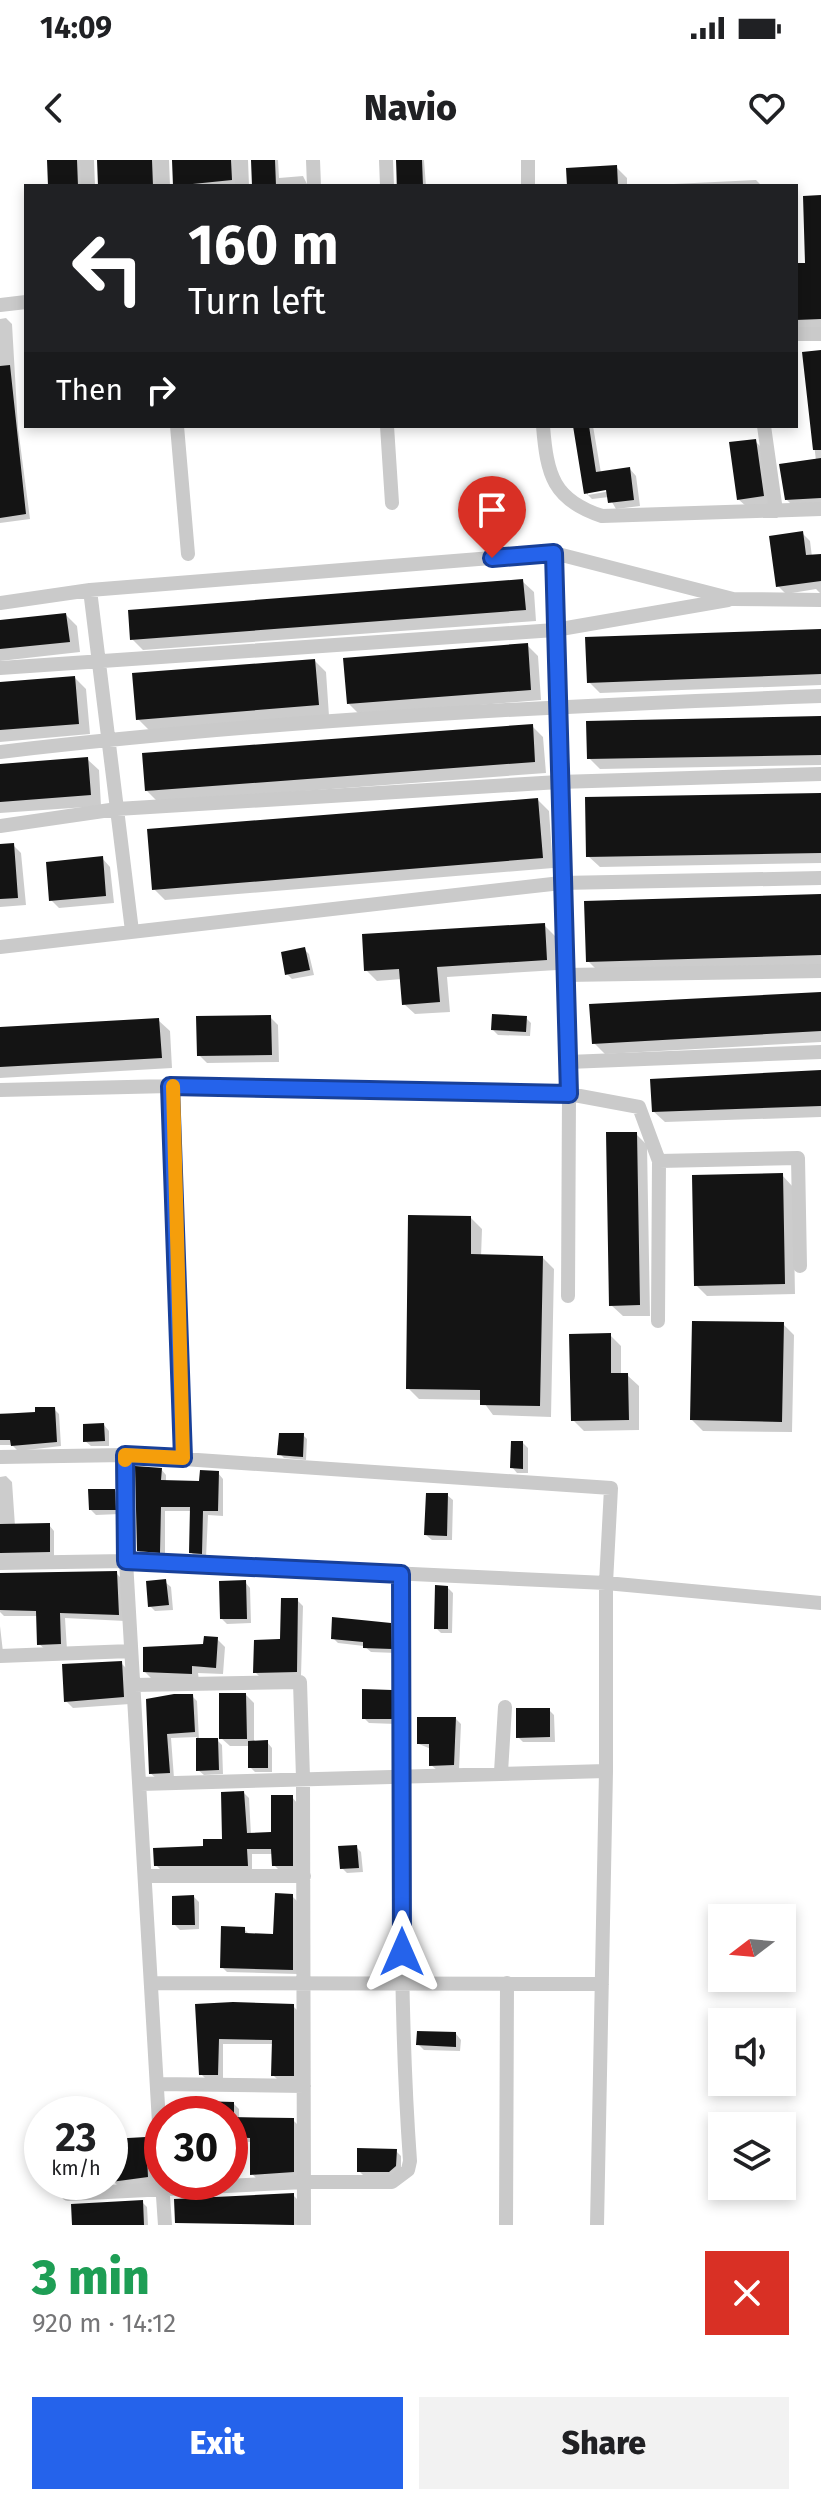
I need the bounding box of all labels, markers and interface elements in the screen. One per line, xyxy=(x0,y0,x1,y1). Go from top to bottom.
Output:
text: 14:09 xyxy=(40,10,112,46)
icon: back xyxy=(32,86,76,130)
text: Navio xyxy=(364,86,457,130)
icon: heart xyxy=(745,86,789,130)
text: 160 m xyxy=(188,212,339,279)
icon: left xyxy=(56,216,160,320)
text: Turn left xyxy=(188,280,326,324)
icon: right xyxy=(139,368,183,412)
text: Then xyxy=(56,372,123,408)
pin xyxy=(458,476,526,558)
icon: arrive xyxy=(470,488,514,532)
north arrow xyxy=(708,1904,796,1992)
map controls xyxy=(708,1904,796,2200)
position arrow xyxy=(360,1910,444,1994)
button: sound xyxy=(708,2008,796,2096)
speed limit sign: 30 xyxy=(144,2096,248,2200)
button: layers xyxy=(708,2112,796,2200)
text: 23 xyxy=(55,2114,97,2162)
text: km/h xyxy=(51,2156,101,2180)
text: 3 min xyxy=(32,2249,150,2307)
button: close xyxy=(705,2251,789,2335)
text: 920 m · 14:12 xyxy=(32,2308,176,2339)
button: Exit xyxy=(32,2397,403,2489)
button: Share xyxy=(419,2397,789,2489)

